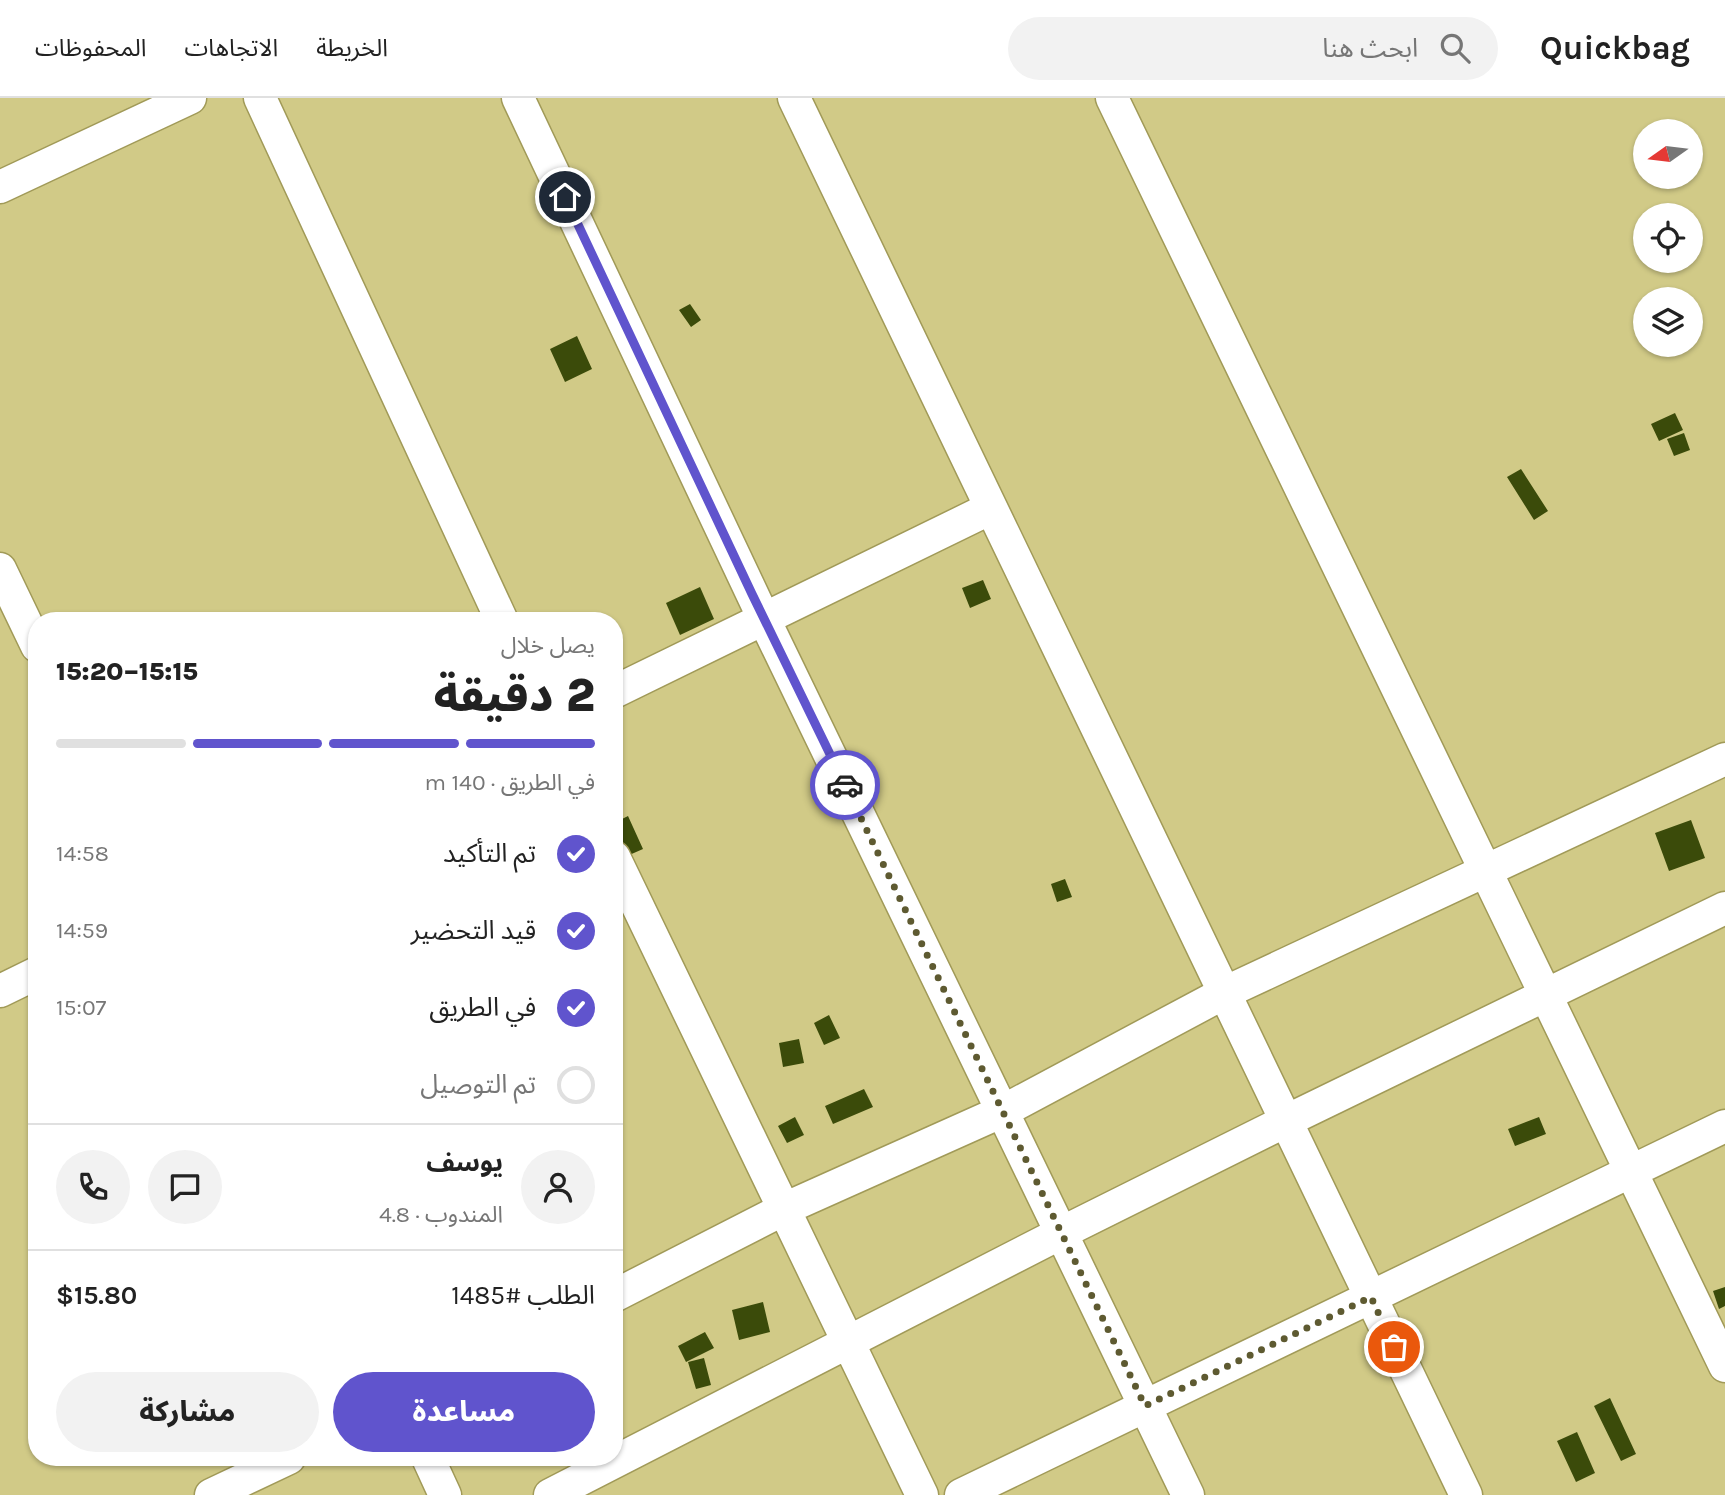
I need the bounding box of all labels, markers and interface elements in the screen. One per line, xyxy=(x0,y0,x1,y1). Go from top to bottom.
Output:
search box xyxy=(1008,17,1498,80)
icon: search xyxy=(1436,29,1474,67)
text: Quickbag xyxy=(1540,29,1690,67)
text: ابحث هنا xyxy=(1322,33,1418,64)
text: المحفوظات xyxy=(35,34,146,62)
text: الاتجاهات xyxy=(184,34,278,62)
text: الخريطة xyxy=(316,34,388,62)
north arrow xyxy=(1633,119,1703,189)
map controls xyxy=(1633,119,1703,357)
pin xyxy=(535,167,595,227)
icon: home xyxy=(546,178,584,216)
button: locate xyxy=(1633,203,1703,273)
button: layers xyxy=(1633,287,1703,357)
text: يصل خلال xyxy=(501,632,595,659)
text: 15:15–15:20 xyxy=(56,656,198,687)
text: 2 دقيقة xyxy=(433,669,595,723)
courier xyxy=(810,750,880,820)
icon: car xyxy=(826,766,864,804)
text: في الطريق · 140 m xyxy=(425,769,595,796)
icon: check xyxy=(557,835,595,873)
text: تم التأكيد xyxy=(443,838,536,869)
text: 14:58 xyxy=(56,840,109,867)
icon: check xyxy=(557,912,595,950)
text: قيد التحضير xyxy=(411,915,536,946)
text: 14:59 xyxy=(56,917,108,944)
icon: check xyxy=(557,989,595,1027)
text: في الطريق xyxy=(429,992,536,1023)
text: 15:07 xyxy=(56,994,106,1021)
text: تم التوصيل xyxy=(420,1069,536,1100)
text: يوسف xyxy=(426,1147,503,1178)
button: phone xyxy=(56,1150,130,1224)
button: chat xyxy=(148,1150,222,1224)
button: person xyxy=(521,1150,595,1224)
text: المندوب · 4.8 xyxy=(379,1201,503,1228)
text: $15.80 xyxy=(56,1280,137,1311)
text: الطلب #1485 xyxy=(451,1280,595,1311)
pin xyxy=(1364,1317,1424,1377)
icon: bag xyxy=(1375,1328,1413,1366)
button: مشاركة xyxy=(56,1372,319,1452)
button: مساعدة xyxy=(333,1372,595,1452)

